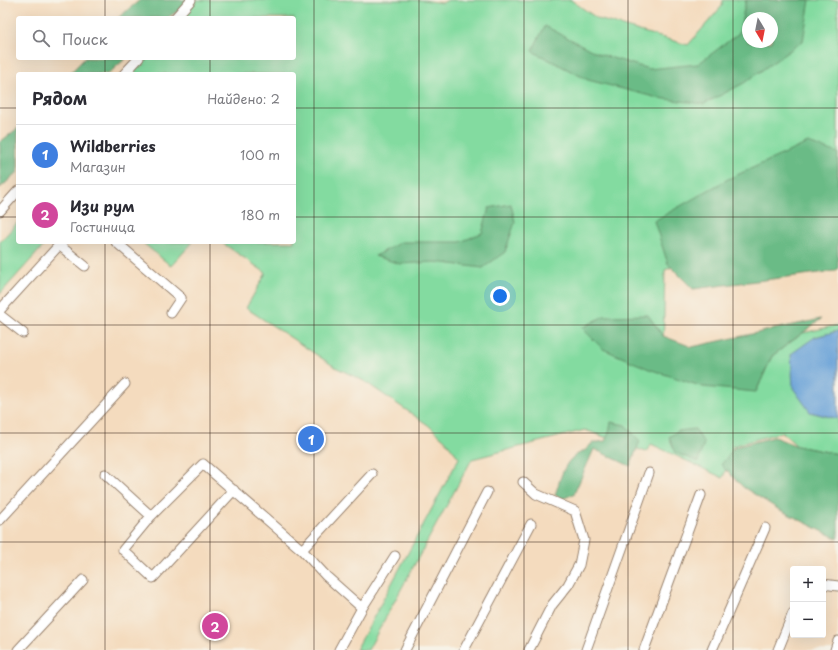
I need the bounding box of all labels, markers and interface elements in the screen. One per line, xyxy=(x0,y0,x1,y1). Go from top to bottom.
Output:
north arrow xyxy=(742,12,778,48)
search box xyxy=(16,16,296,60)
icon: search xyxy=(30,27,52,49)
text: Поиск xyxy=(62,27,108,50)
text: Рядом xyxy=(32,85,87,111)
text: Найдено: 2 xyxy=(207,89,280,108)
text: Wildberries xyxy=(70,134,156,157)
text: 1 xyxy=(42,145,48,164)
text: 100 m xyxy=(240,145,280,164)
text: Магазин xyxy=(70,157,126,176)
text: Изи рум xyxy=(70,194,135,217)
text: 2 xyxy=(40,205,50,224)
text: 180 m xyxy=(241,205,280,224)
text: Гостиница xyxy=(70,217,135,236)
your location xyxy=(490,286,510,306)
pin: 1 xyxy=(298,424,324,454)
map controls xyxy=(790,566,826,638)
button: + xyxy=(790,566,826,602)
button: − xyxy=(790,602,826,638)
pin: 2 xyxy=(202,611,228,641)

